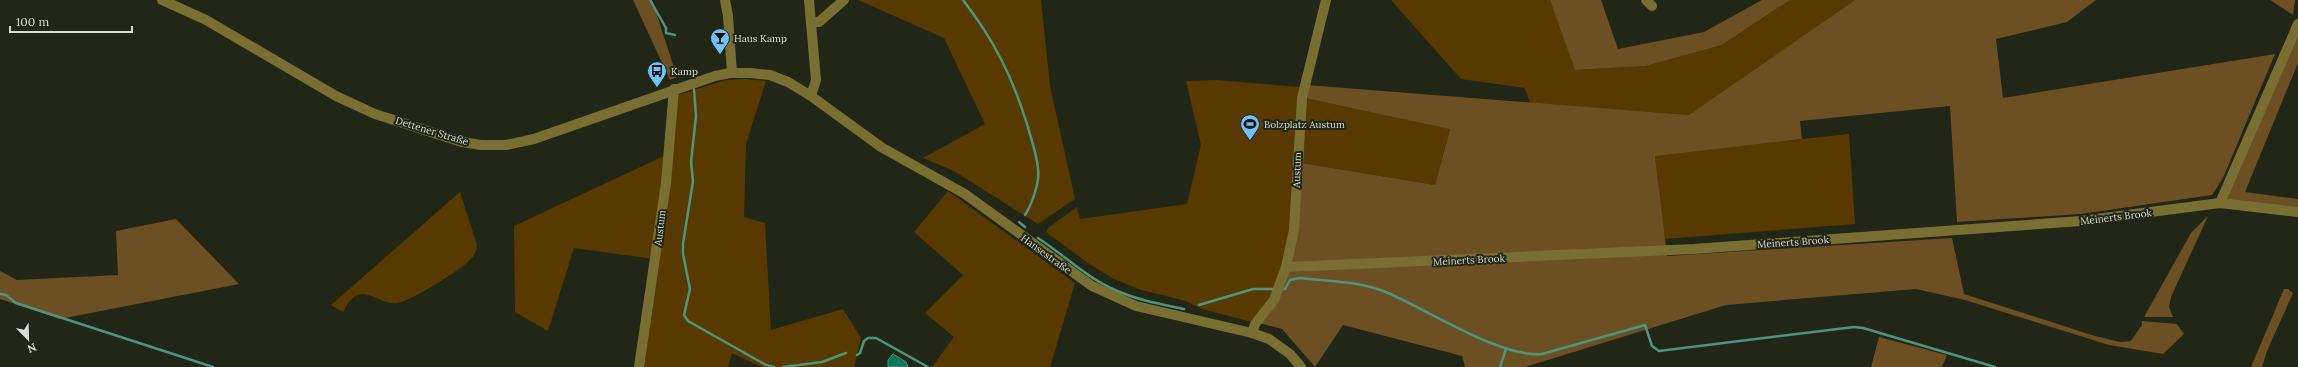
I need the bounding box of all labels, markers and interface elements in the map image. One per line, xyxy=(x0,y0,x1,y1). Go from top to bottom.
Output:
scale bar xyxy=(10,8,132,34)
text: 100 m xyxy=(16,14,49,29)
bar icon: Haus Kamp xyxy=(709,27,731,55)
place label: Haus Kamp xyxy=(734,32,787,45)
bus stop icon: Kamp xyxy=(646,60,668,88)
place label: Kamp xyxy=(671,65,698,78)
sports icon: Bolzplatz Austum xyxy=(1239,113,1261,141)
street label: Dettener Straße xyxy=(394,114,471,148)
place label: Bolzplatz Austum xyxy=(1264,118,1345,131)
street label: Austum xyxy=(1290,152,1304,189)
street label: Meinerts Brook xyxy=(2080,206,2153,228)
street label: Austum xyxy=(651,209,669,247)
street label: Hansestraße xyxy=(1018,231,1074,277)
street label: Meinerts Brook xyxy=(1757,233,1830,251)
street label: Meinerts Brook xyxy=(1433,252,1506,268)
north arrow xyxy=(8,319,48,359)
text: N xyxy=(25,340,39,357)

